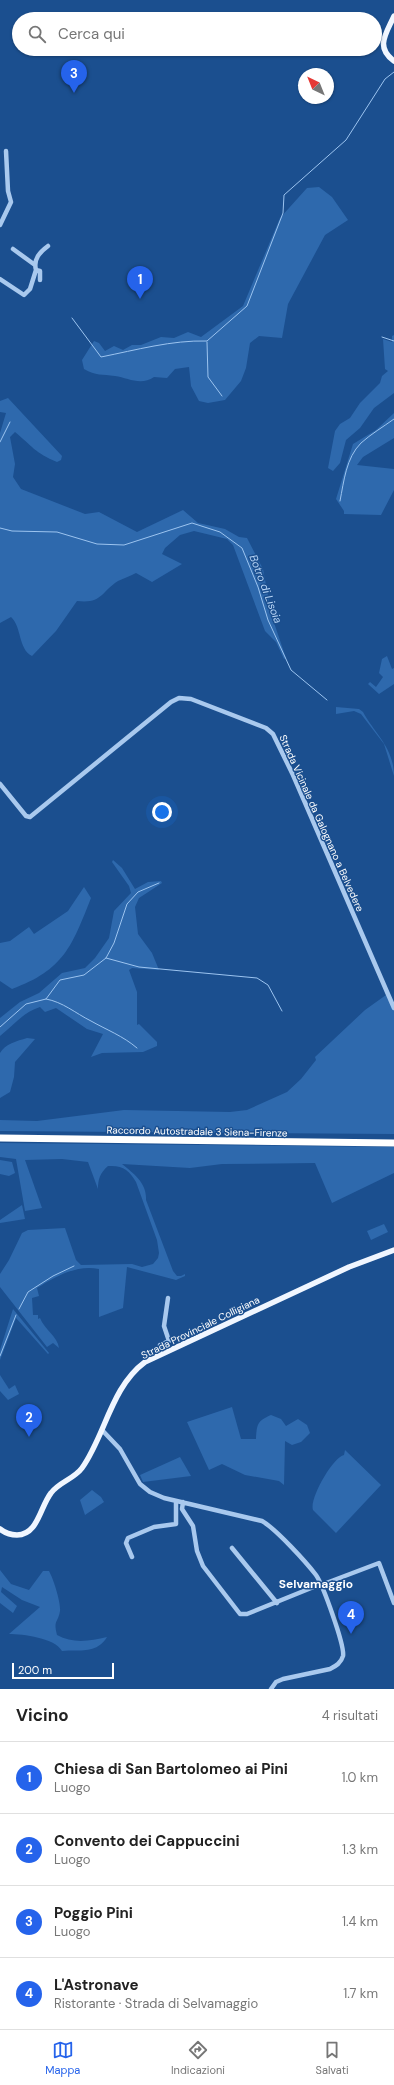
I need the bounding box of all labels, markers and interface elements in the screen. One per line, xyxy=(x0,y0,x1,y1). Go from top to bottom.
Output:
search box xyxy=(12,12,382,56)
icon: search xyxy=(26,23,48,45)
text: Cerca qui xyxy=(58,24,125,44)
pin: 3 xyxy=(61,60,87,93)
north arrow xyxy=(298,68,334,104)
pin: 1 xyxy=(127,266,153,299)
water label: Botro di Lisoia xyxy=(246,553,286,625)
street label: Strada Vicinale da Galognano a Belvedere xyxy=(276,733,367,914)
your location xyxy=(152,802,172,822)
street label: Raccordo Autostradale 3 Siena-Firenze xyxy=(106,1123,288,1140)
street label: Strada Provinciale Colligiana xyxy=(139,1293,262,1362)
pin: 2 xyxy=(16,1404,42,1437)
district label: Selvamaggio xyxy=(279,1576,353,1592)
pin: 4 xyxy=(338,1601,364,1634)
scale bar xyxy=(12,1661,114,1680)
text: 200 m xyxy=(18,1663,52,1677)
text: Vicino xyxy=(16,1704,69,1726)
text: 4 risultati xyxy=(322,1707,378,1724)
text: Chiesa di San Bartolomeo ai Pini xyxy=(54,1759,288,1779)
text: 1 xyxy=(27,1769,31,1786)
text: 1.0 km xyxy=(341,1769,378,1786)
text: Luogo xyxy=(54,1779,90,1796)
text: Convento dei Cappuccini xyxy=(54,1831,240,1851)
text: 2 xyxy=(25,1841,33,1858)
text: 1.3 km xyxy=(342,1841,378,1858)
text: Luogo xyxy=(54,1851,90,1868)
text: Poggio Pini xyxy=(54,1903,133,1923)
text: 3 xyxy=(25,1913,33,1930)
text: 1.4 km xyxy=(342,1913,378,1930)
text: Luogo xyxy=(54,1923,90,1940)
text: L'Astronave xyxy=(54,1975,138,1995)
text: 4 xyxy=(25,1985,33,2002)
text: 1.7 km xyxy=(343,1985,378,2002)
text: Ristorante · Strada di Selvamaggio xyxy=(54,1995,258,2012)
tab: Mappa xyxy=(45,2039,80,2077)
tab: Indicazioni xyxy=(171,2039,225,2077)
tab: Salvati xyxy=(316,2039,349,2077)

